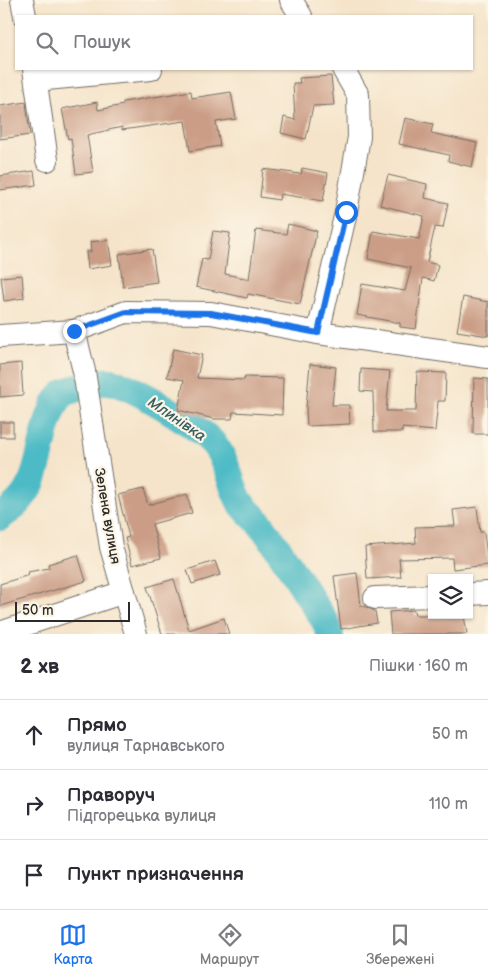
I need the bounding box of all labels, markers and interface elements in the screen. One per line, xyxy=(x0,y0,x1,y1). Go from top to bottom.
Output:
search box xyxy=(15,15,473,70)
icon: search xyxy=(33,29,61,57)
text: Пошук xyxy=(73,31,131,54)
route start xyxy=(335,201,358,224)
route end xyxy=(63,320,86,343)
water label: Млинівка xyxy=(144,393,210,446)
street label: Зелена вулиця xyxy=(91,467,124,566)
map controls xyxy=(428,574,473,619)
button: layers xyxy=(428,574,473,619)
scale bar xyxy=(15,599,130,622)
text: 50 m xyxy=(22,602,54,619)
text: 2 хв xyxy=(20,654,59,679)
text: Пішки · 160 m xyxy=(369,657,468,676)
text: Прямо xyxy=(67,714,127,737)
icon: ahead xyxy=(20,721,48,749)
text: 50 m xyxy=(432,725,468,744)
text: вулиця Тарнавського xyxy=(67,737,225,756)
text: Праворуч xyxy=(67,784,155,807)
icon: right xyxy=(20,791,48,819)
text: 110 m xyxy=(429,795,468,814)
text: Підгорецька вулиця xyxy=(67,807,216,826)
icon: arrive xyxy=(20,861,48,889)
text: Пункт призначення xyxy=(67,863,244,886)
tab: Карта xyxy=(53,921,93,968)
tab: Маршрут xyxy=(200,921,259,968)
tab: Збережені xyxy=(366,921,435,968)

